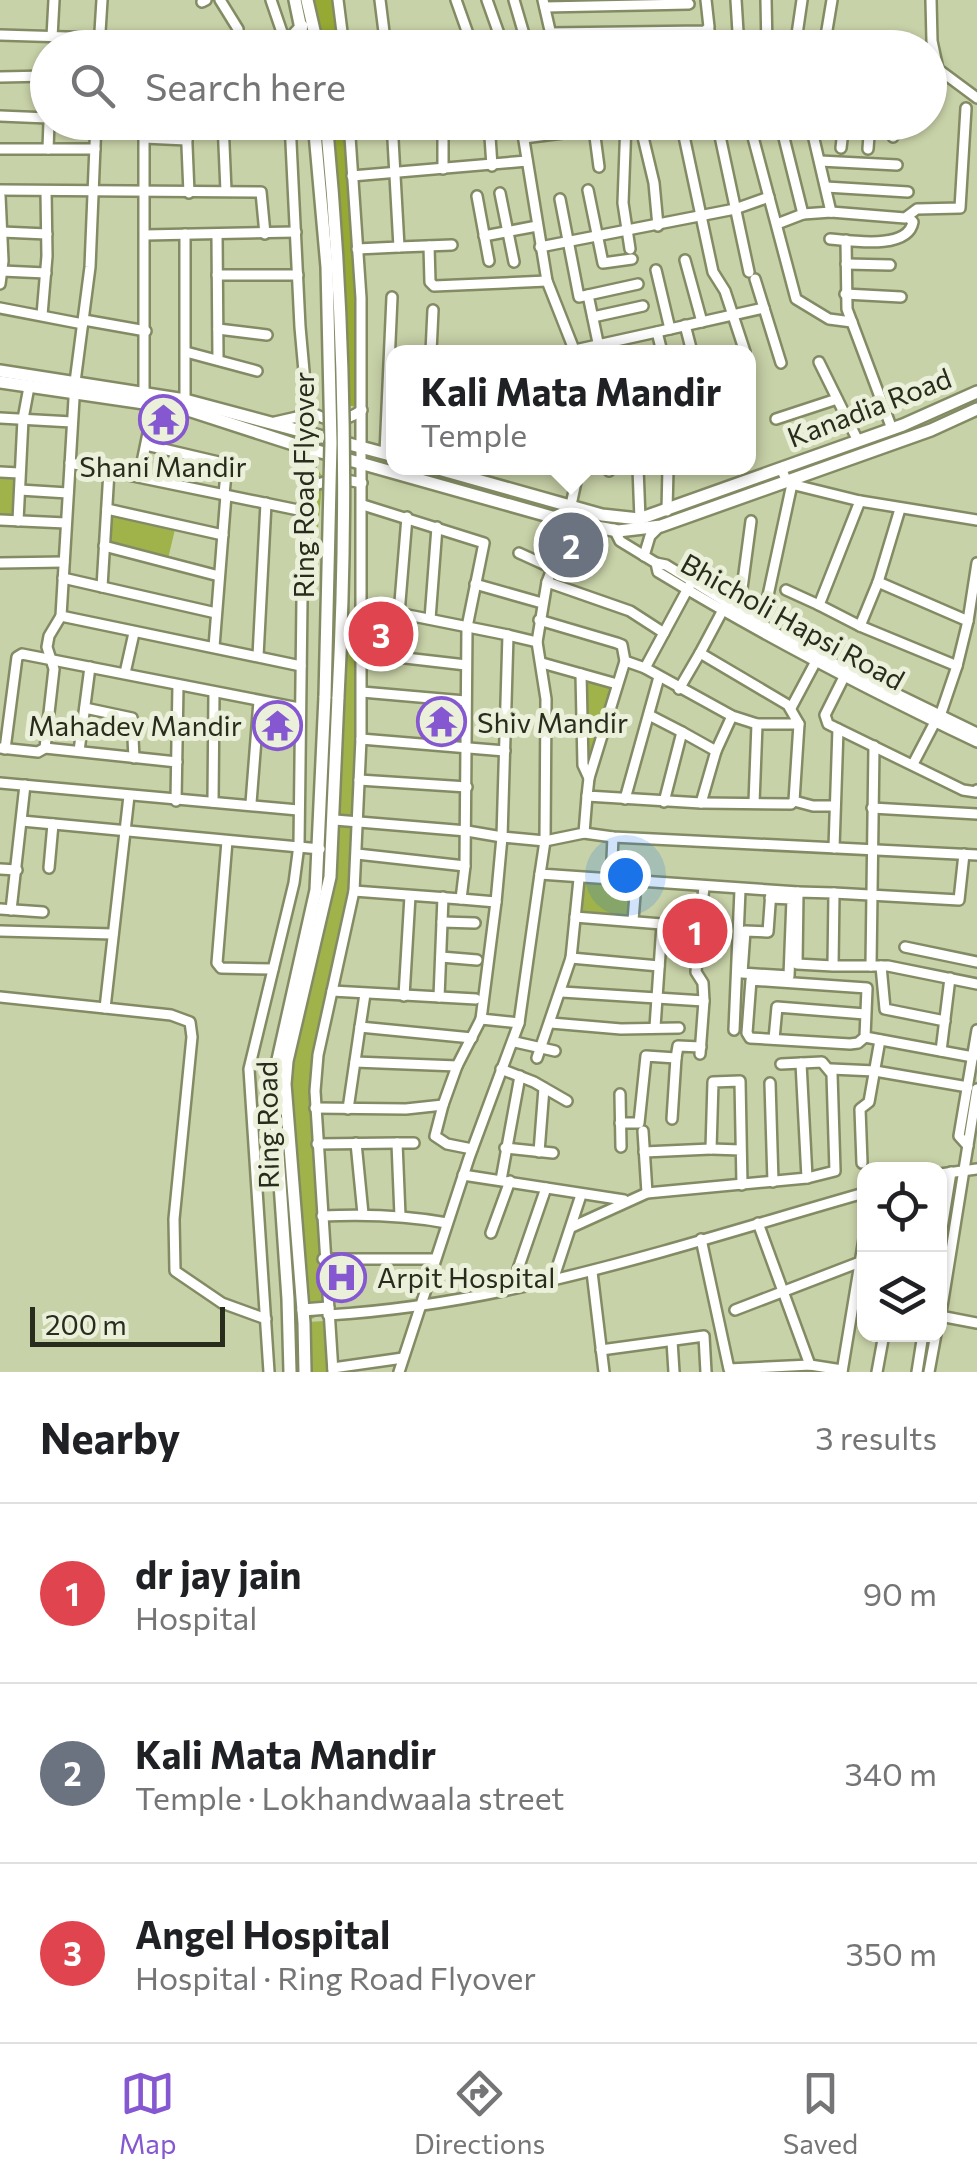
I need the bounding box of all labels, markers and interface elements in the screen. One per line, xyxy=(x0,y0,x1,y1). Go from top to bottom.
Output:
search box xyxy=(30,30,947,140)
icon: search xyxy=(65,58,120,113)
text: Search here xyxy=(145,62,346,109)
popup xyxy=(386,345,756,475)
street label: Kanadia Road xyxy=(782,360,956,454)
text: Kali Mata Mandir xyxy=(420,367,722,414)
street label: Ring Road Flyover xyxy=(286,372,320,598)
temple icon: Shani Mandir xyxy=(137,393,189,445)
text: Temple xyxy=(420,414,527,454)
place label: Shani Mandir xyxy=(79,449,247,483)
pin: 2 xyxy=(538,508,604,582)
street label: Bhicholi Hapsi Road xyxy=(675,545,911,697)
pin: 3 xyxy=(348,596,414,672)
temple icon: Shiv Mandir xyxy=(416,696,468,748)
temple icon: Mahadev Mandir xyxy=(251,699,303,751)
place label: Shiv Mandir xyxy=(477,705,628,739)
place label: Mahadev Mandir xyxy=(28,708,242,742)
your location xyxy=(600,850,651,901)
pin: 1 xyxy=(662,894,728,968)
street label: Ring Road xyxy=(249,1061,285,1189)
map controls xyxy=(857,1162,947,1342)
button: locate xyxy=(857,1162,947,1252)
hospital icon: Arpit Hospital xyxy=(316,1251,368,1303)
button: layers xyxy=(857,1252,947,1342)
place label: Arpit Hospital xyxy=(377,1260,555,1294)
scale bar xyxy=(30,1302,225,1346)
text: 200 m xyxy=(45,1307,127,1341)
text: Nearby xyxy=(40,1411,180,1463)
text: 3 results xyxy=(815,1417,937,1457)
text: dr jay jain xyxy=(135,1550,302,1597)
text: 1 xyxy=(65,1573,80,1613)
text: 90 m xyxy=(863,1573,937,1613)
text: Hospital xyxy=(135,1597,257,1637)
text: Kali Mata Mandir xyxy=(135,1730,436,1777)
text: 2 xyxy=(63,1753,82,1793)
text: 340 m xyxy=(845,1753,937,1793)
text: Temple · Lokhandwaala street xyxy=(135,1777,565,1817)
text: Angel Hospital xyxy=(135,1910,390,1957)
text: 3 xyxy=(63,1933,82,1973)
text: 350 m xyxy=(845,1933,937,1973)
text: Hospital · Ring Road Flyover xyxy=(135,1957,536,1997)
tab: Map xyxy=(119,2066,176,2160)
tab: Directions xyxy=(414,2066,545,2160)
tab: Saved xyxy=(783,2066,858,2160)

